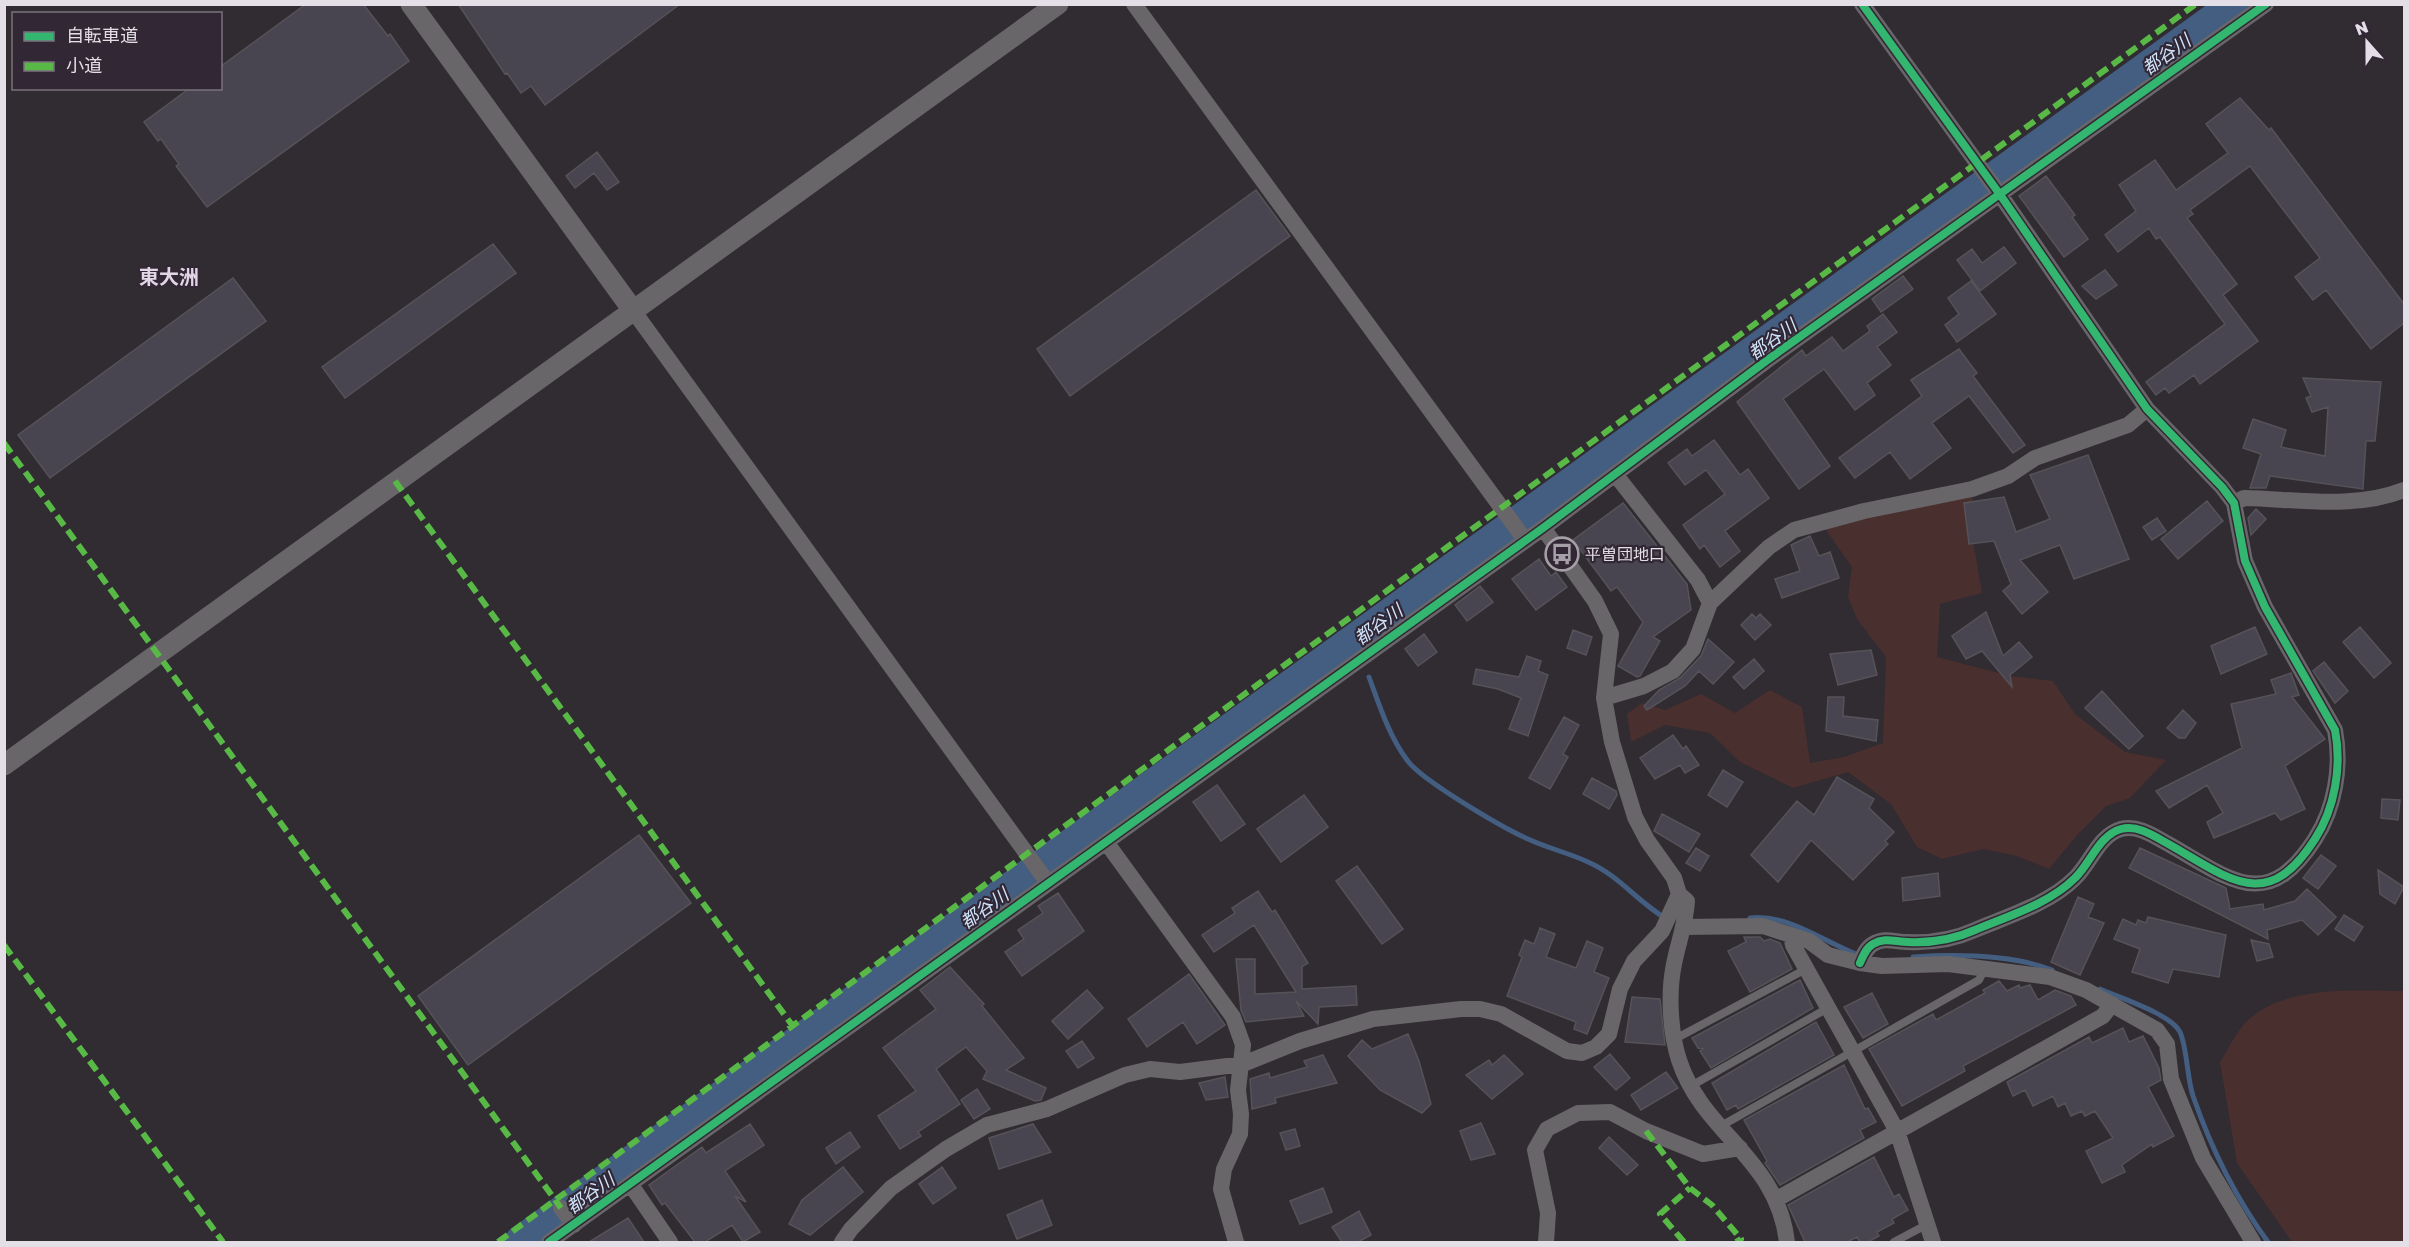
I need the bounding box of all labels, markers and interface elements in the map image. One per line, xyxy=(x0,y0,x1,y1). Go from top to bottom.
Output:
legend xyxy=(12,12,222,90)
north arrow xyxy=(2337,12,2397,72)
text: N xyxy=(2352,16,2371,40)
text: 自転車道 xyxy=(66,24,138,46)
water label: 都谷川 xyxy=(2138,28,2196,79)
text: 小道 xyxy=(66,54,102,76)
district label: 東大洲 xyxy=(139,264,199,288)
water label: 都谷川 xyxy=(1744,313,1802,364)
bus stop icon: 平曽団地口 xyxy=(1544,536,1580,572)
place label: 平曽団地口 xyxy=(1585,544,1665,564)
water label: 都谷川 xyxy=(1350,598,1408,649)
water label: 都谷川 xyxy=(956,882,1014,933)
water label: 都谷川 xyxy=(562,1167,620,1218)

